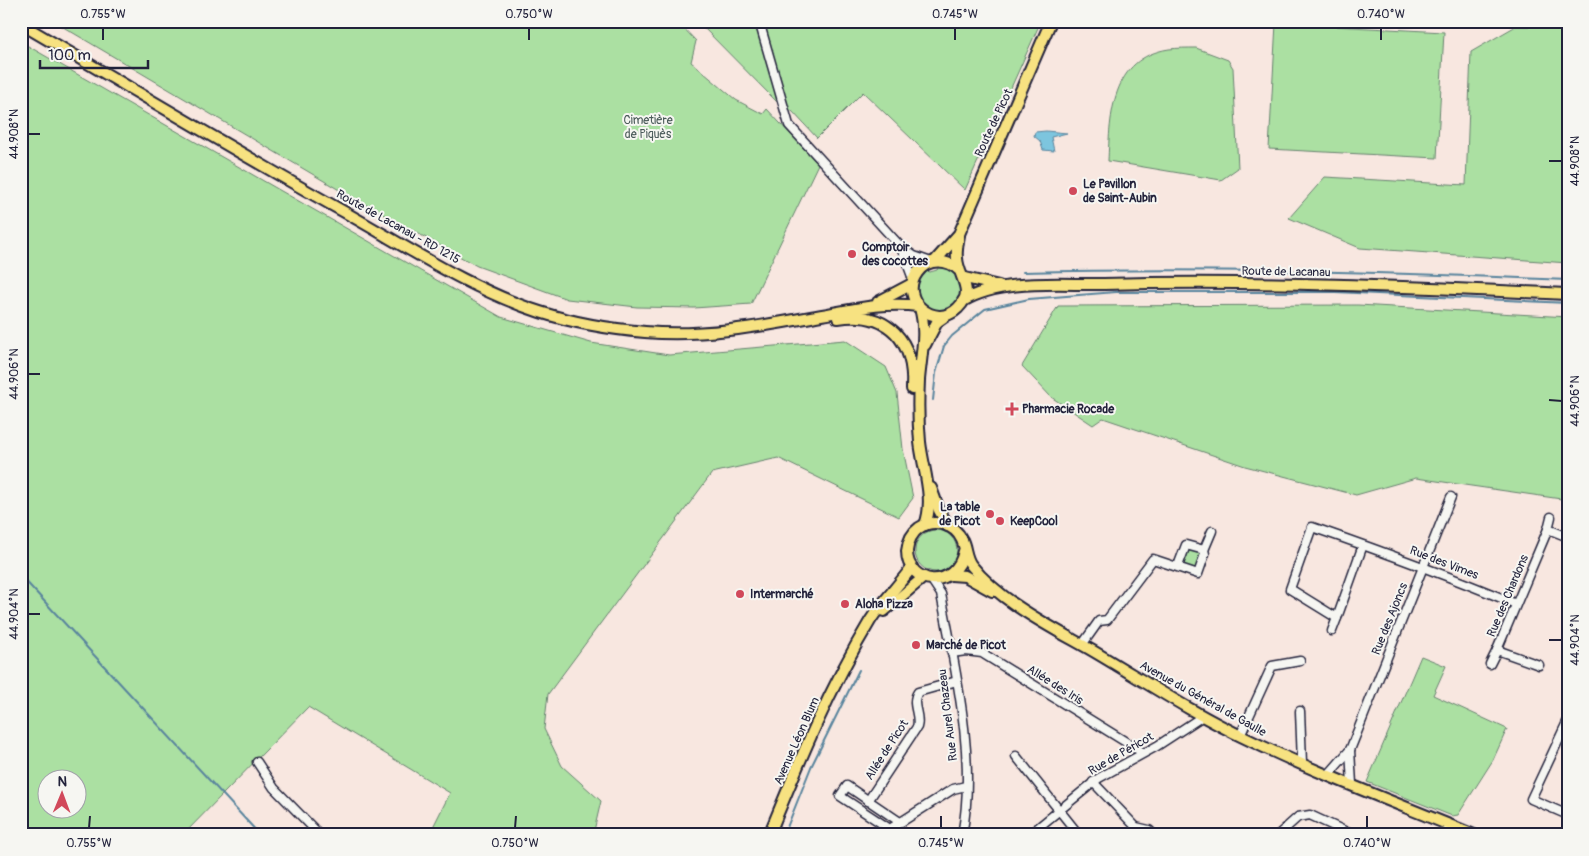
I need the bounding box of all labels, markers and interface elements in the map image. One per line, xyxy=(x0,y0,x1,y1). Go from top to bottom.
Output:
text: 0.755°W xyxy=(80,7,126,22)
text: 0.750°W xyxy=(505,7,553,22)
text: 0.745°W xyxy=(932,7,978,22)
text: 0.740°W xyxy=(1357,7,1405,22)
scale bar xyxy=(40,38,148,70)
text: 100 m xyxy=(48,46,91,65)
street label: Route de Picot xyxy=(972,86,1016,159)
text: 44.908°N xyxy=(7,109,22,159)
park label: Cimetière de Piquès xyxy=(623,113,673,142)
text: 44.908°N xyxy=(1568,136,1583,186)
place label: Le Pavillon de Saint-Aubin xyxy=(1083,177,1157,206)
marker: Le Pavillon de Saint-Aubin xyxy=(1067,185,1079,197)
street label: Route de Lacanau - RD 1215 xyxy=(334,187,462,267)
place label: Comptoir des cocottes xyxy=(862,240,929,269)
marker: Comptoir des cocottes xyxy=(846,248,858,260)
street label: Route de Lacanau xyxy=(1241,264,1331,280)
text: 44.906°N xyxy=(7,348,22,400)
text: 44.906°N xyxy=(1568,375,1583,427)
place label: Pharmacie Rocade xyxy=(1022,402,1115,417)
marker: Pharmacie Rocade xyxy=(1006,403,1018,415)
place label: La table de Picot xyxy=(939,500,981,529)
marker: La table de Picot xyxy=(984,508,996,520)
place label: KeepCool xyxy=(1010,514,1058,529)
marker: KeepCool xyxy=(994,515,1006,527)
street label: Rue des Vimes xyxy=(1408,543,1481,583)
street label: Rue des Chardons xyxy=(1484,552,1532,639)
street label: Rue des Ajoncs xyxy=(1369,580,1412,657)
place label: Intermarché xyxy=(750,587,814,602)
text: 44.904°N xyxy=(7,588,22,640)
marker: Intermarché xyxy=(734,588,746,600)
place label: Aloha Pizza xyxy=(855,597,913,612)
marker: Aloha Pizza xyxy=(839,598,851,610)
text: 44.904°N xyxy=(1568,614,1583,666)
place label: Marché de Picot xyxy=(926,638,1007,653)
marker: Marché de Picot xyxy=(910,639,922,651)
street label: Avenue du Général de Gaulle xyxy=(1137,658,1269,740)
street label: Allée des Iris xyxy=(1024,662,1086,709)
street label: Rue Aurel Chazeau xyxy=(935,668,961,762)
street label: Avenue Léon Blum xyxy=(771,695,823,787)
street label: Allée de Picot xyxy=(862,717,912,783)
street label: Rue de Péricot xyxy=(1086,729,1156,779)
north arrow xyxy=(38,768,88,818)
text: N xyxy=(57,773,67,790)
text: 0.755°W xyxy=(66,836,112,851)
text: 0.750°W xyxy=(491,836,539,851)
text: 0.745°W xyxy=(918,836,964,851)
text: 0.740°W xyxy=(1343,836,1391,851)

